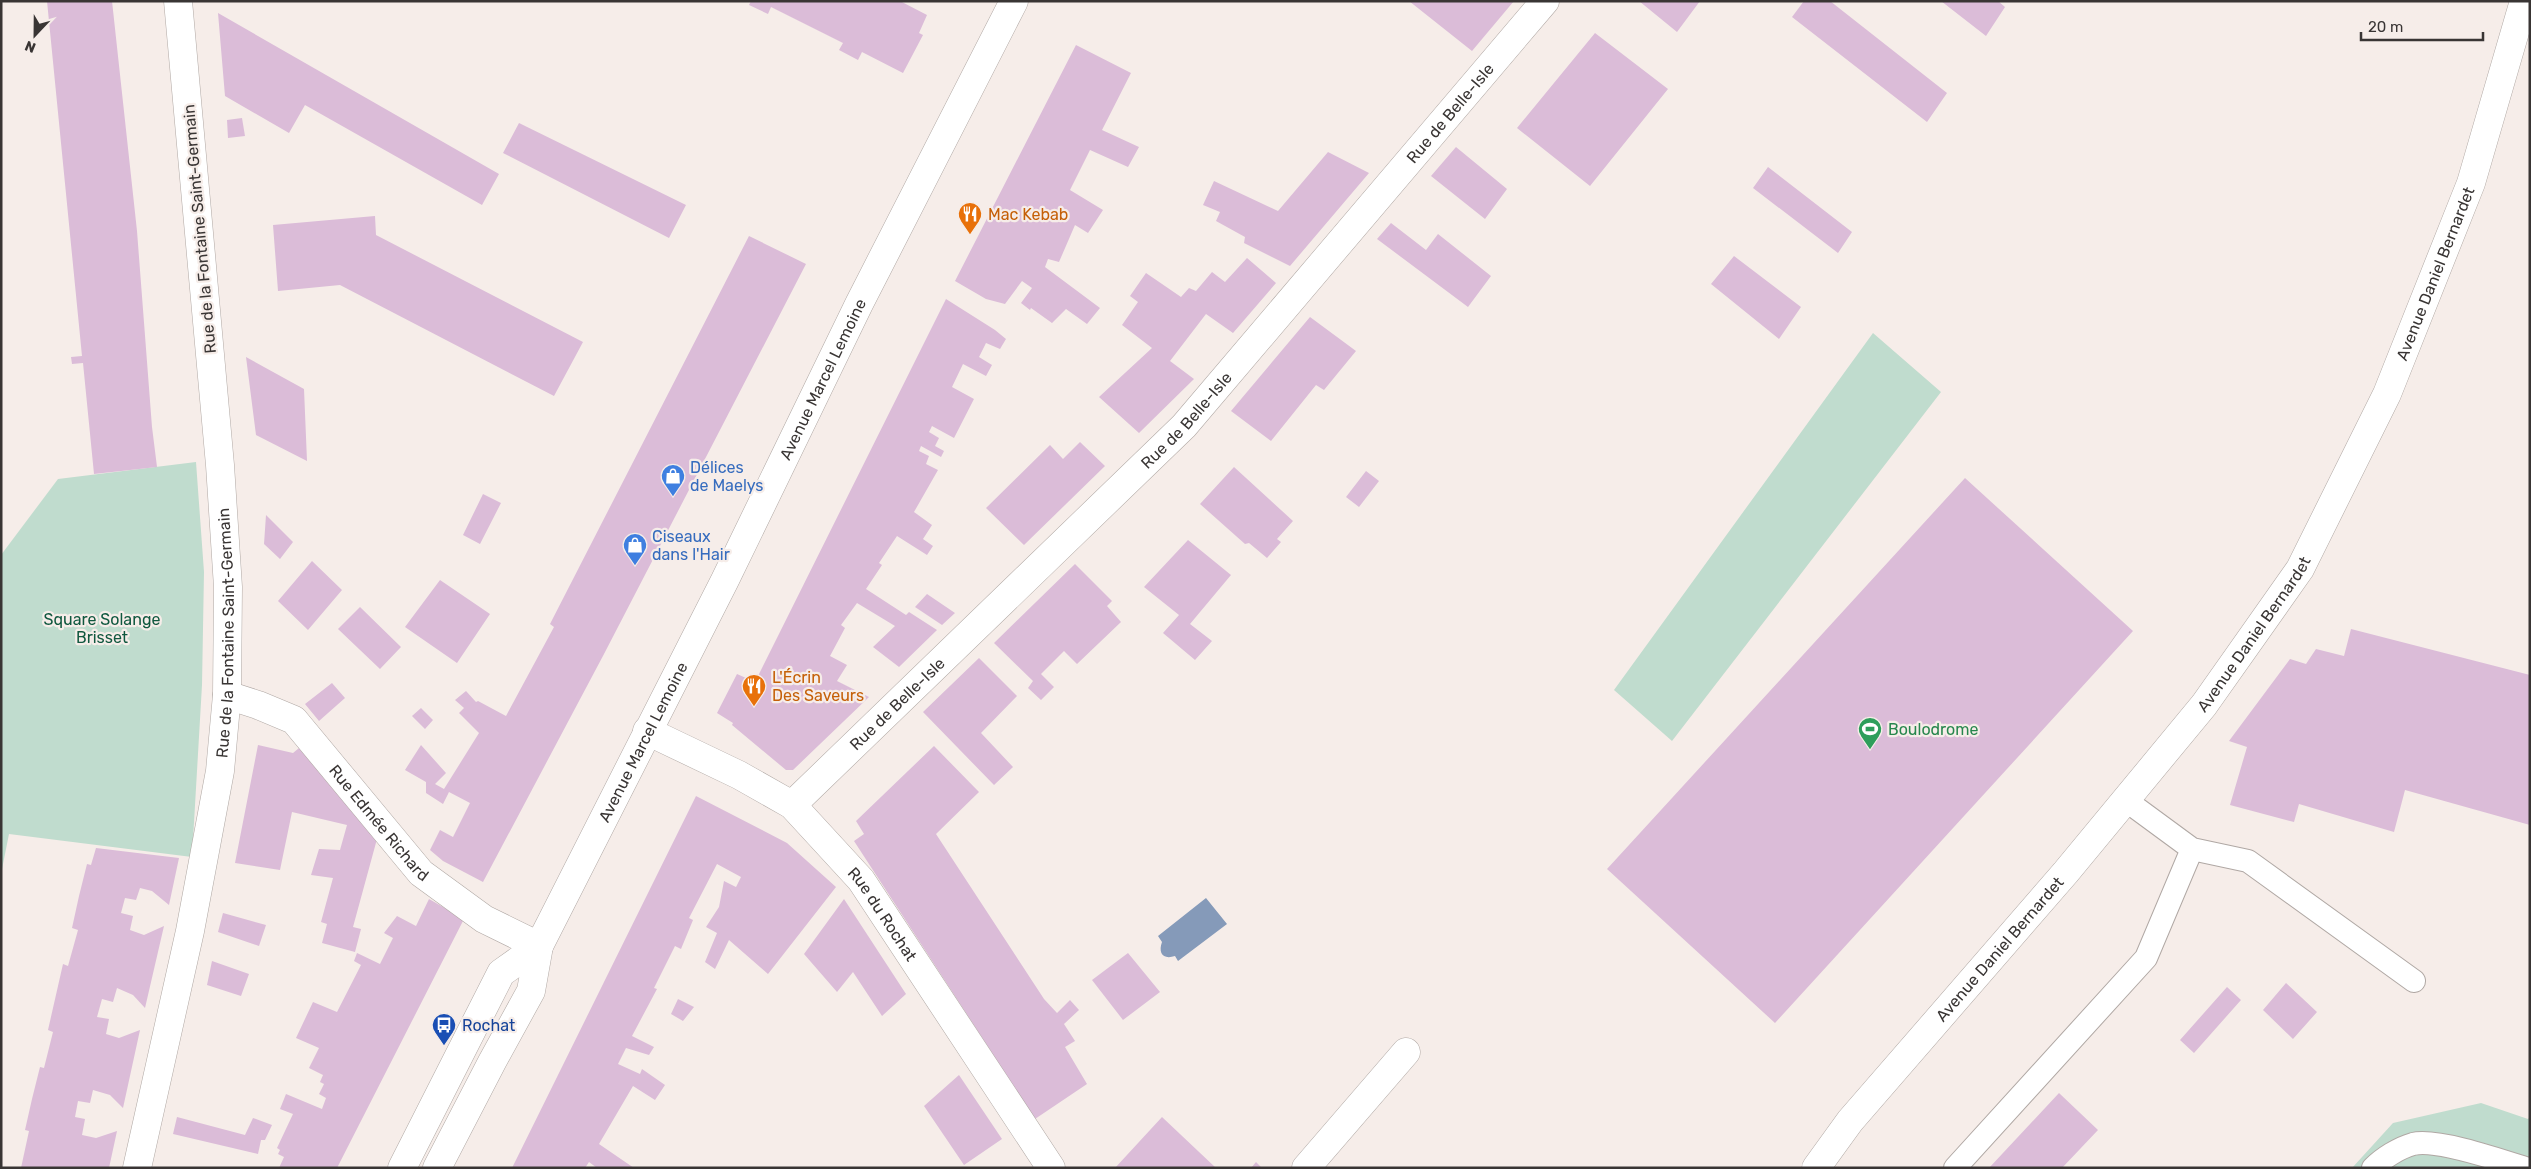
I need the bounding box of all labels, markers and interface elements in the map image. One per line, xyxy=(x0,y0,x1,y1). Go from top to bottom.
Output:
north arrow xyxy=(10,10,60,60)
scale bar xyxy=(2361,10,2484,42)
text: 20 m xyxy=(2368,18,2403,36)
text: N xyxy=(22,37,38,56)
street label: Rue de Belle-Isle xyxy=(1403,59,1498,167)
street label: Rue de la Fontaine Saint-Germain xyxy=(179,104,220,354)
street label: Avenue Daniel Bernardet xyxy=(2392,184,2479,363)
restaurant icon: Mac Kebab xyxy=(957,201,983,235)
place label: Mac Kebab xyxy=(988,205,1068,224)
street label: Avenue Marcel Lemoine xyxy=(776,295,870,463)
street label: Rue de Belle-Isle xyxy=(1137,368,1236,473)
place label: Délices de Maelys xyxy=(690,458,764,495)
shop icon: Délices de Maelys xyxy=(660,463,686,497)
street label: Rue de la Fontaine Saint-Germain xyxy=(212,507,238,759)
place label: Ciseaux dans l'Hair xyxy=(652,527,730,564)
shop icon: Ciseaux dans l'Hair xyxy=(622,532,648,566)
street label: Avenue Daniel Bernardet xyxy=(2193,553,2315,716)
park label: Square Solange Brisset xyxy=(44,610,160,647)
street label: Rue de Belle-Isle xyxy=(846,654,949,754)
street label: Avenue Marcel Lemoine xyxy=(595,659,692,825)
place label: L'Écrin Des Saveurs xyxy=(772,668,864,705)
restaurant icon: L'Écrin Des Saveurs xyxy=(741,673,767,707)
sports icon: Boulodrome xyxy=(1857,716,1883,750)
place label: Boulodrome xyxy=(1888,720,1978,739)
street label: Rue Edmée Richard xyxy=(325,761,432,885)
street label: Rue du Rochat xyxy=(844,863,921,965)
street label: Avenue Daniel Bernardet xyxy=(1932,873,2068,1025)
bus stop icon: Rochat xyxy=(431,1012,457,1046)
place label: Rochat xyxy=(462,1016,515,1035)

